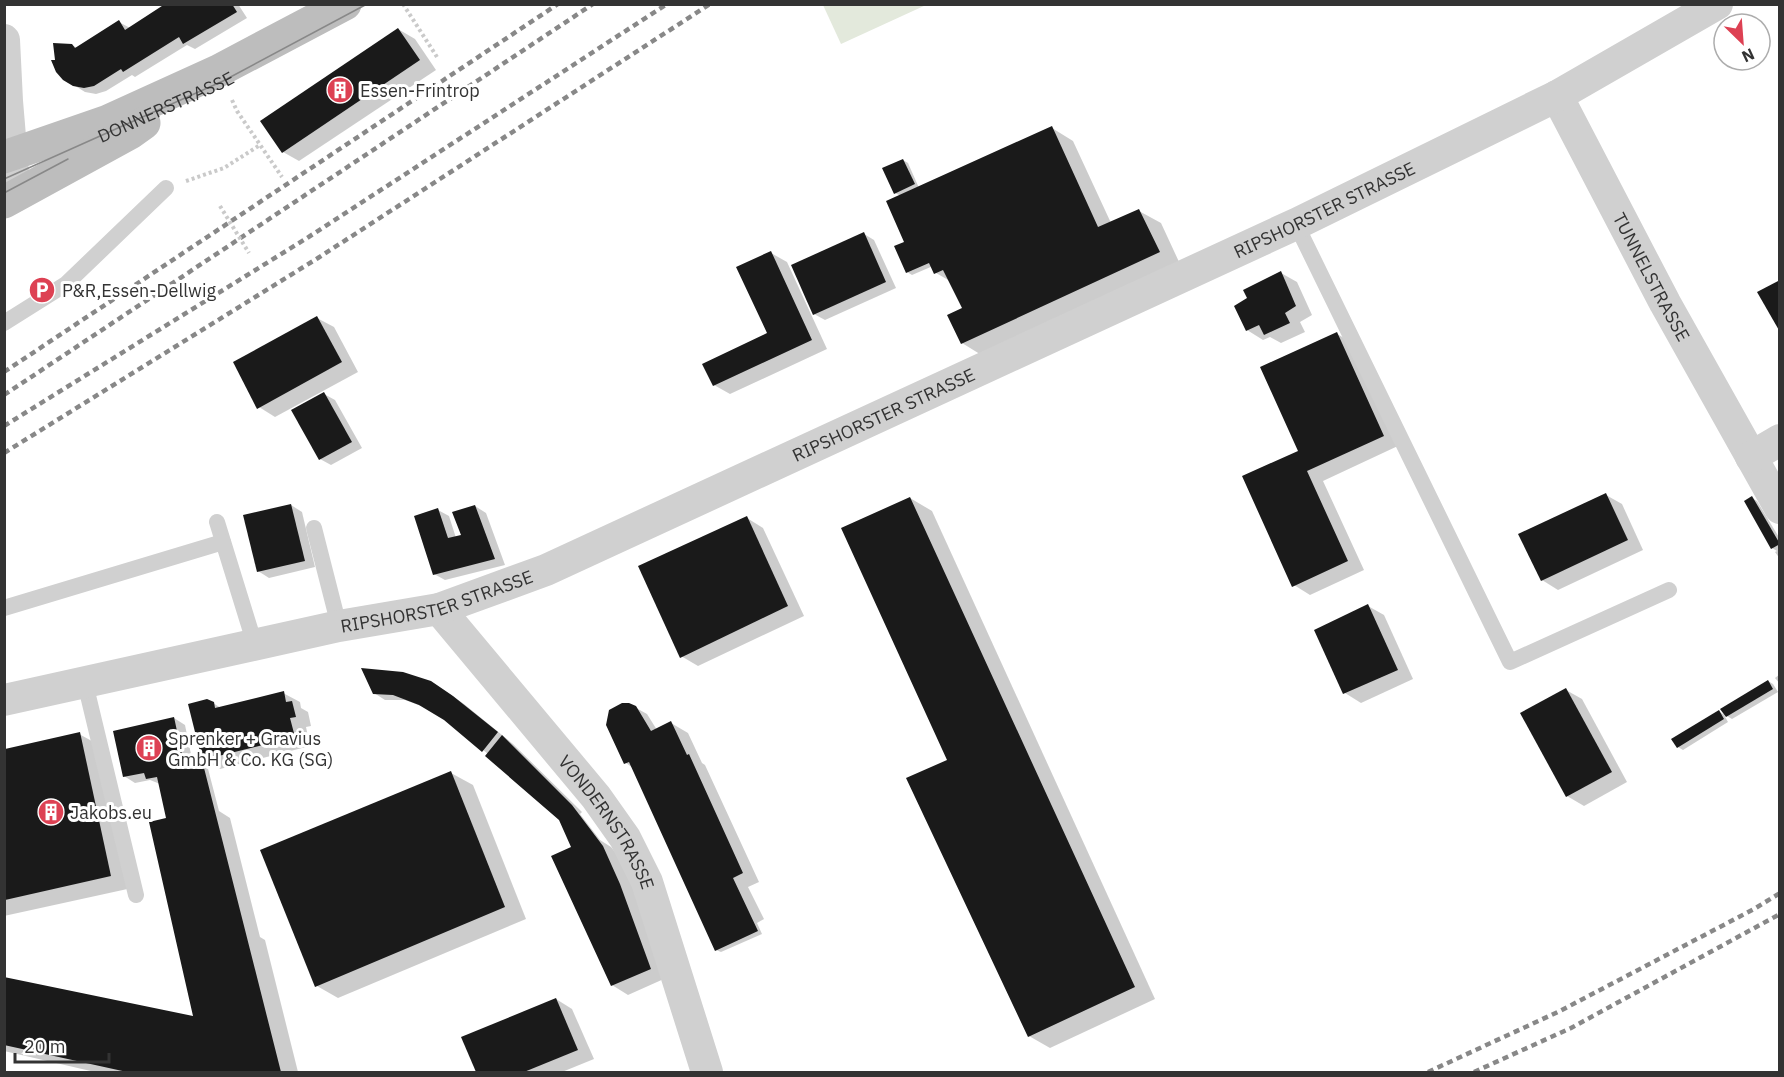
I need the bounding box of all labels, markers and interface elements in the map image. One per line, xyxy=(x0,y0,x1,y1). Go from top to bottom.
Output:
north arrow xyxy=(1712,12,1772,72)
text: N xyxy=(1739,44,1758,67)
street label: DONNERSTRASSE xyxy=(94,66,238,147)
building icon: Essen-Frintrop xyxy=(325,75,355,105)
place label: Essen-Frintrop xyxy=(360,79,480,102)
street label: RIPSHORSTER STRASSE xyxy=(1230,156,1419,263)
street label: TUNNELSTRASSE xyxy=(1608,208,1695,345)
parking icon: P&R,Essen-Dellwig xyxy=(27,275,57,305)
place label: P&R,Essen-Dellwig xyxy=(62,279,216,302)
street label: RIPSHORSTER STRASSE xyxy=(788,362,979,466)
street label: RIPSHORSTER STRASSE xyxy=(339,564,536,637)
place label: Sprenker + Gravius GmbH & Co. KG (SG) xyxy=(168,727,333,771)
building icon: Sprenker + Gravius GmbH & Co. KG (SG) xyxy=(134,733,164,763)
street label: VONDERNSTRASSE xyxy=(554,750,660,892)
building icon: Jakobs.eu xyxy=(36,797,66,827)
place label: Jakobs.eu xyxy=(70,801,152,824)
scale bar xyxy=(15,1026,110,1064)
text: 20 m xyxy=(24,1035,66,1058)

